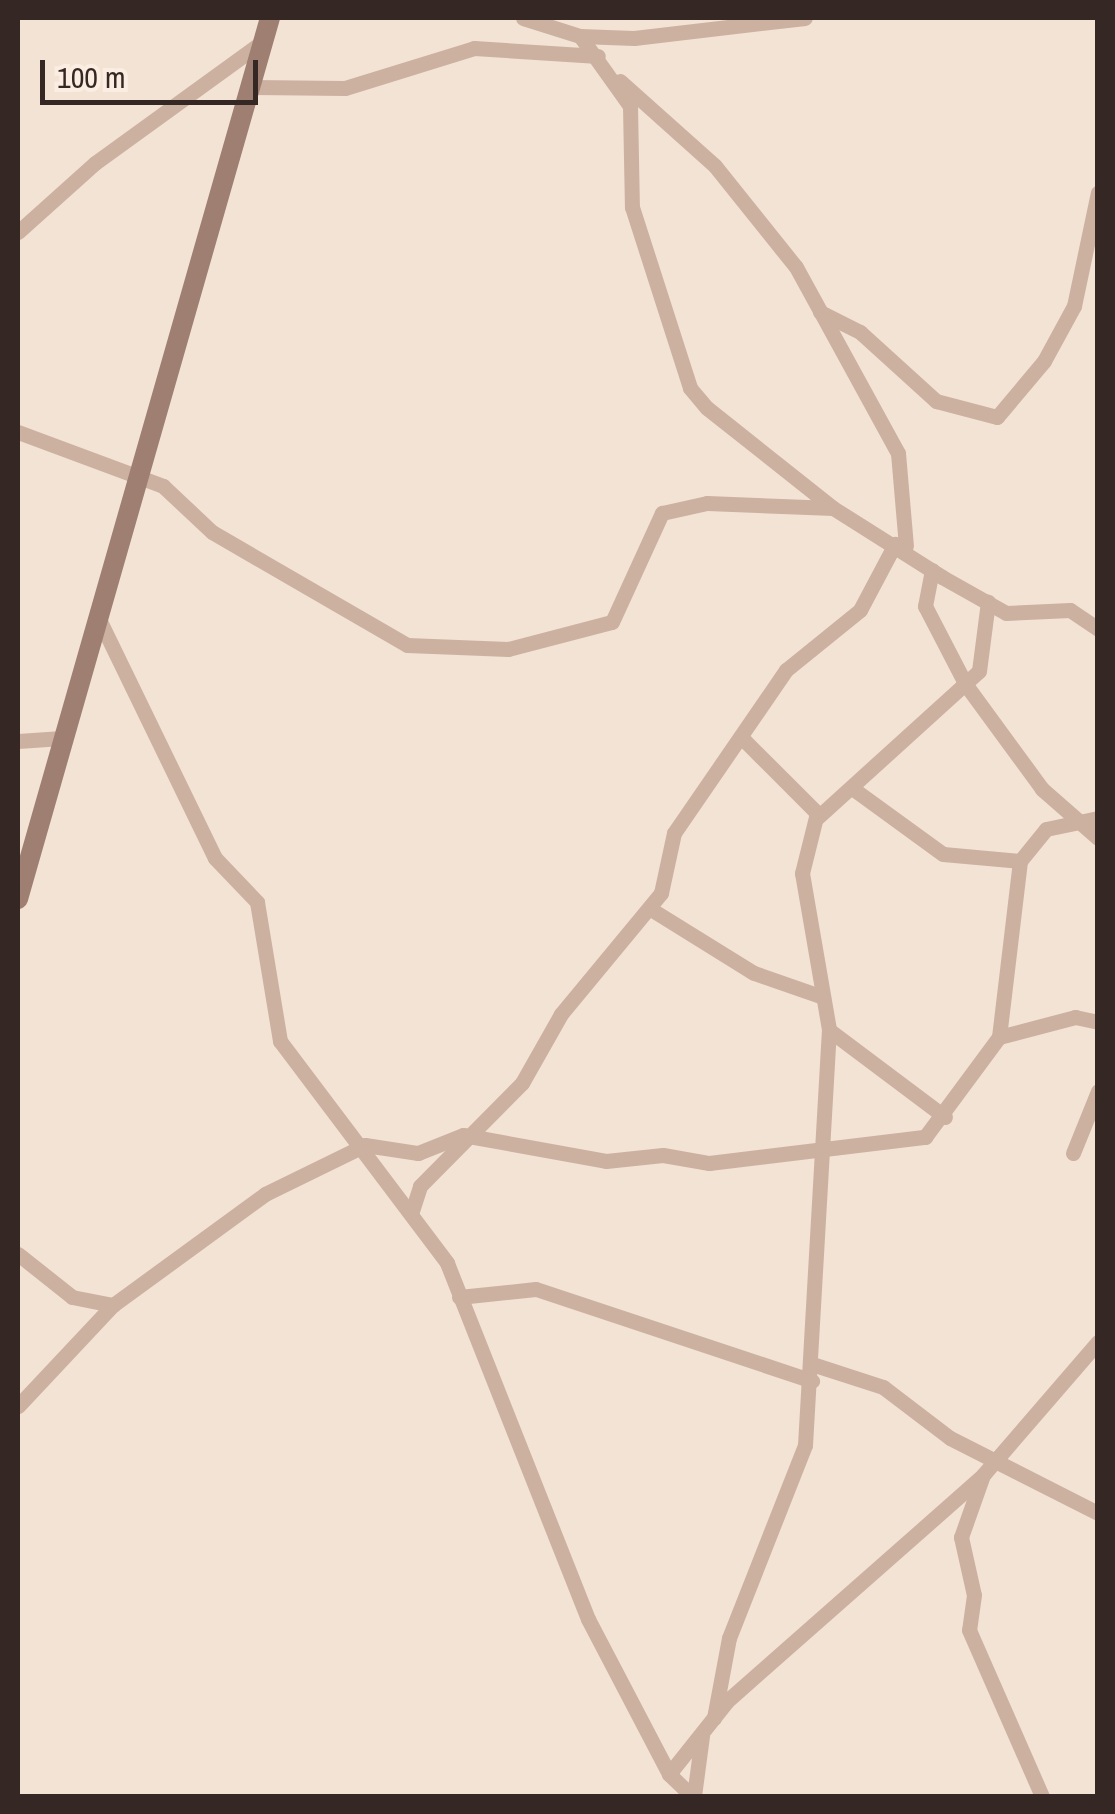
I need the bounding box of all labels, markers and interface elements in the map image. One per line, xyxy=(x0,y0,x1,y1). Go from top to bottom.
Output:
scale bar xyxy=(45,40,262,102)
text: 100 m xyxy=(57,57,125,97)

